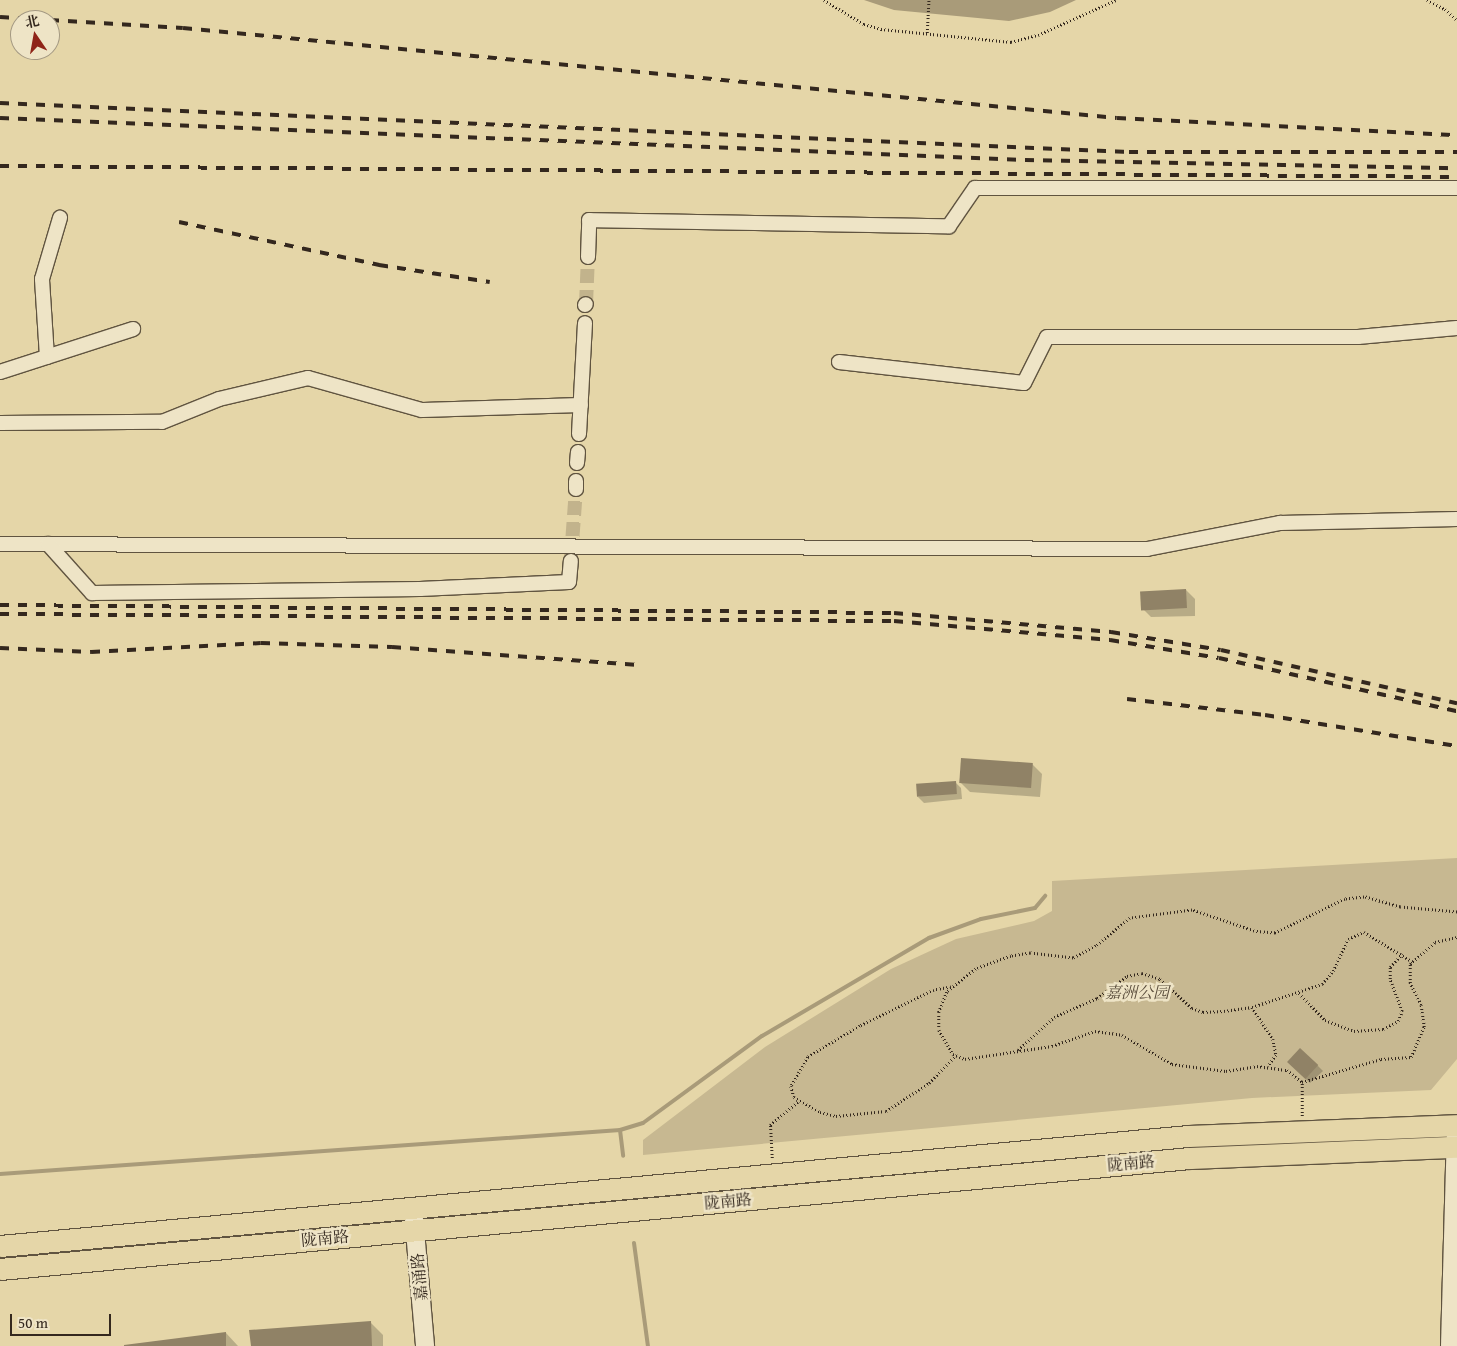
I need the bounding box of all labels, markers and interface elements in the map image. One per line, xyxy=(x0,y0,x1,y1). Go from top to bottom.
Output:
north arrow xyxy=(10,10,60,60)
text: 北 xyxy=(23,10,41,33)
park label: 嘉洲公园 xyxy=(1105,982,1169,1002)
street label: 陇南路 xyxy=(1106,1151,1156,1175)
street label: 陇南路 xyxy=(703,1189,753,1213)
street label: 陇南路 xyxy=(300,1226,350,1250)
street label: 嘉涌路 xyxy=(407,1252,431,1302)
scale bar xyxy=(12,1304,114,1336)
text: 50 m xyxy=(18,1312,48,1333)

